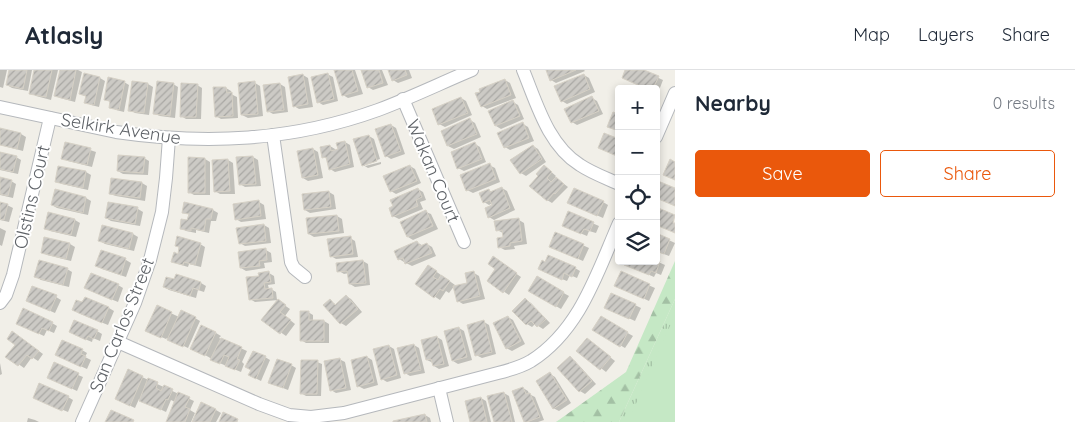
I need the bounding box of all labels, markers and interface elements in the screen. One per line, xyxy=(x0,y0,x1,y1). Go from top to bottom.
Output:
text: Atlasly xyxy=(25,20,103,50)
text: Map xyxy=(853,23,890,46)
text: Layers xyxy=(918,23,974,46)
text: Share xyxy=(1002,23,1050,46)
map controls xyxy=(615,85,660,265)
button: + xyxy=(615,85,660,130)
text: Nearby xyxy=(695,90,771,116)
text: 0 results xyxy=(993,93,1055,113)
street label: Selkirk Avenue xyxy=(60,108,183,149)
street label: Wakan Court xyxy=(401,116,466,226)
button: − xyxy=(615,130,660,175)
street label: Olstins Court xyxy=(8,143,55,251)
button: Save xyxy=(695,150,870,197)
button: Share xyxy=(880,150,1055,197)
button: locate xyxy=(615,175,660,220)
button: layers xyxy=(615,220,660,265)
street label: San Carlos Street xyxy=(84,254,159,396)

